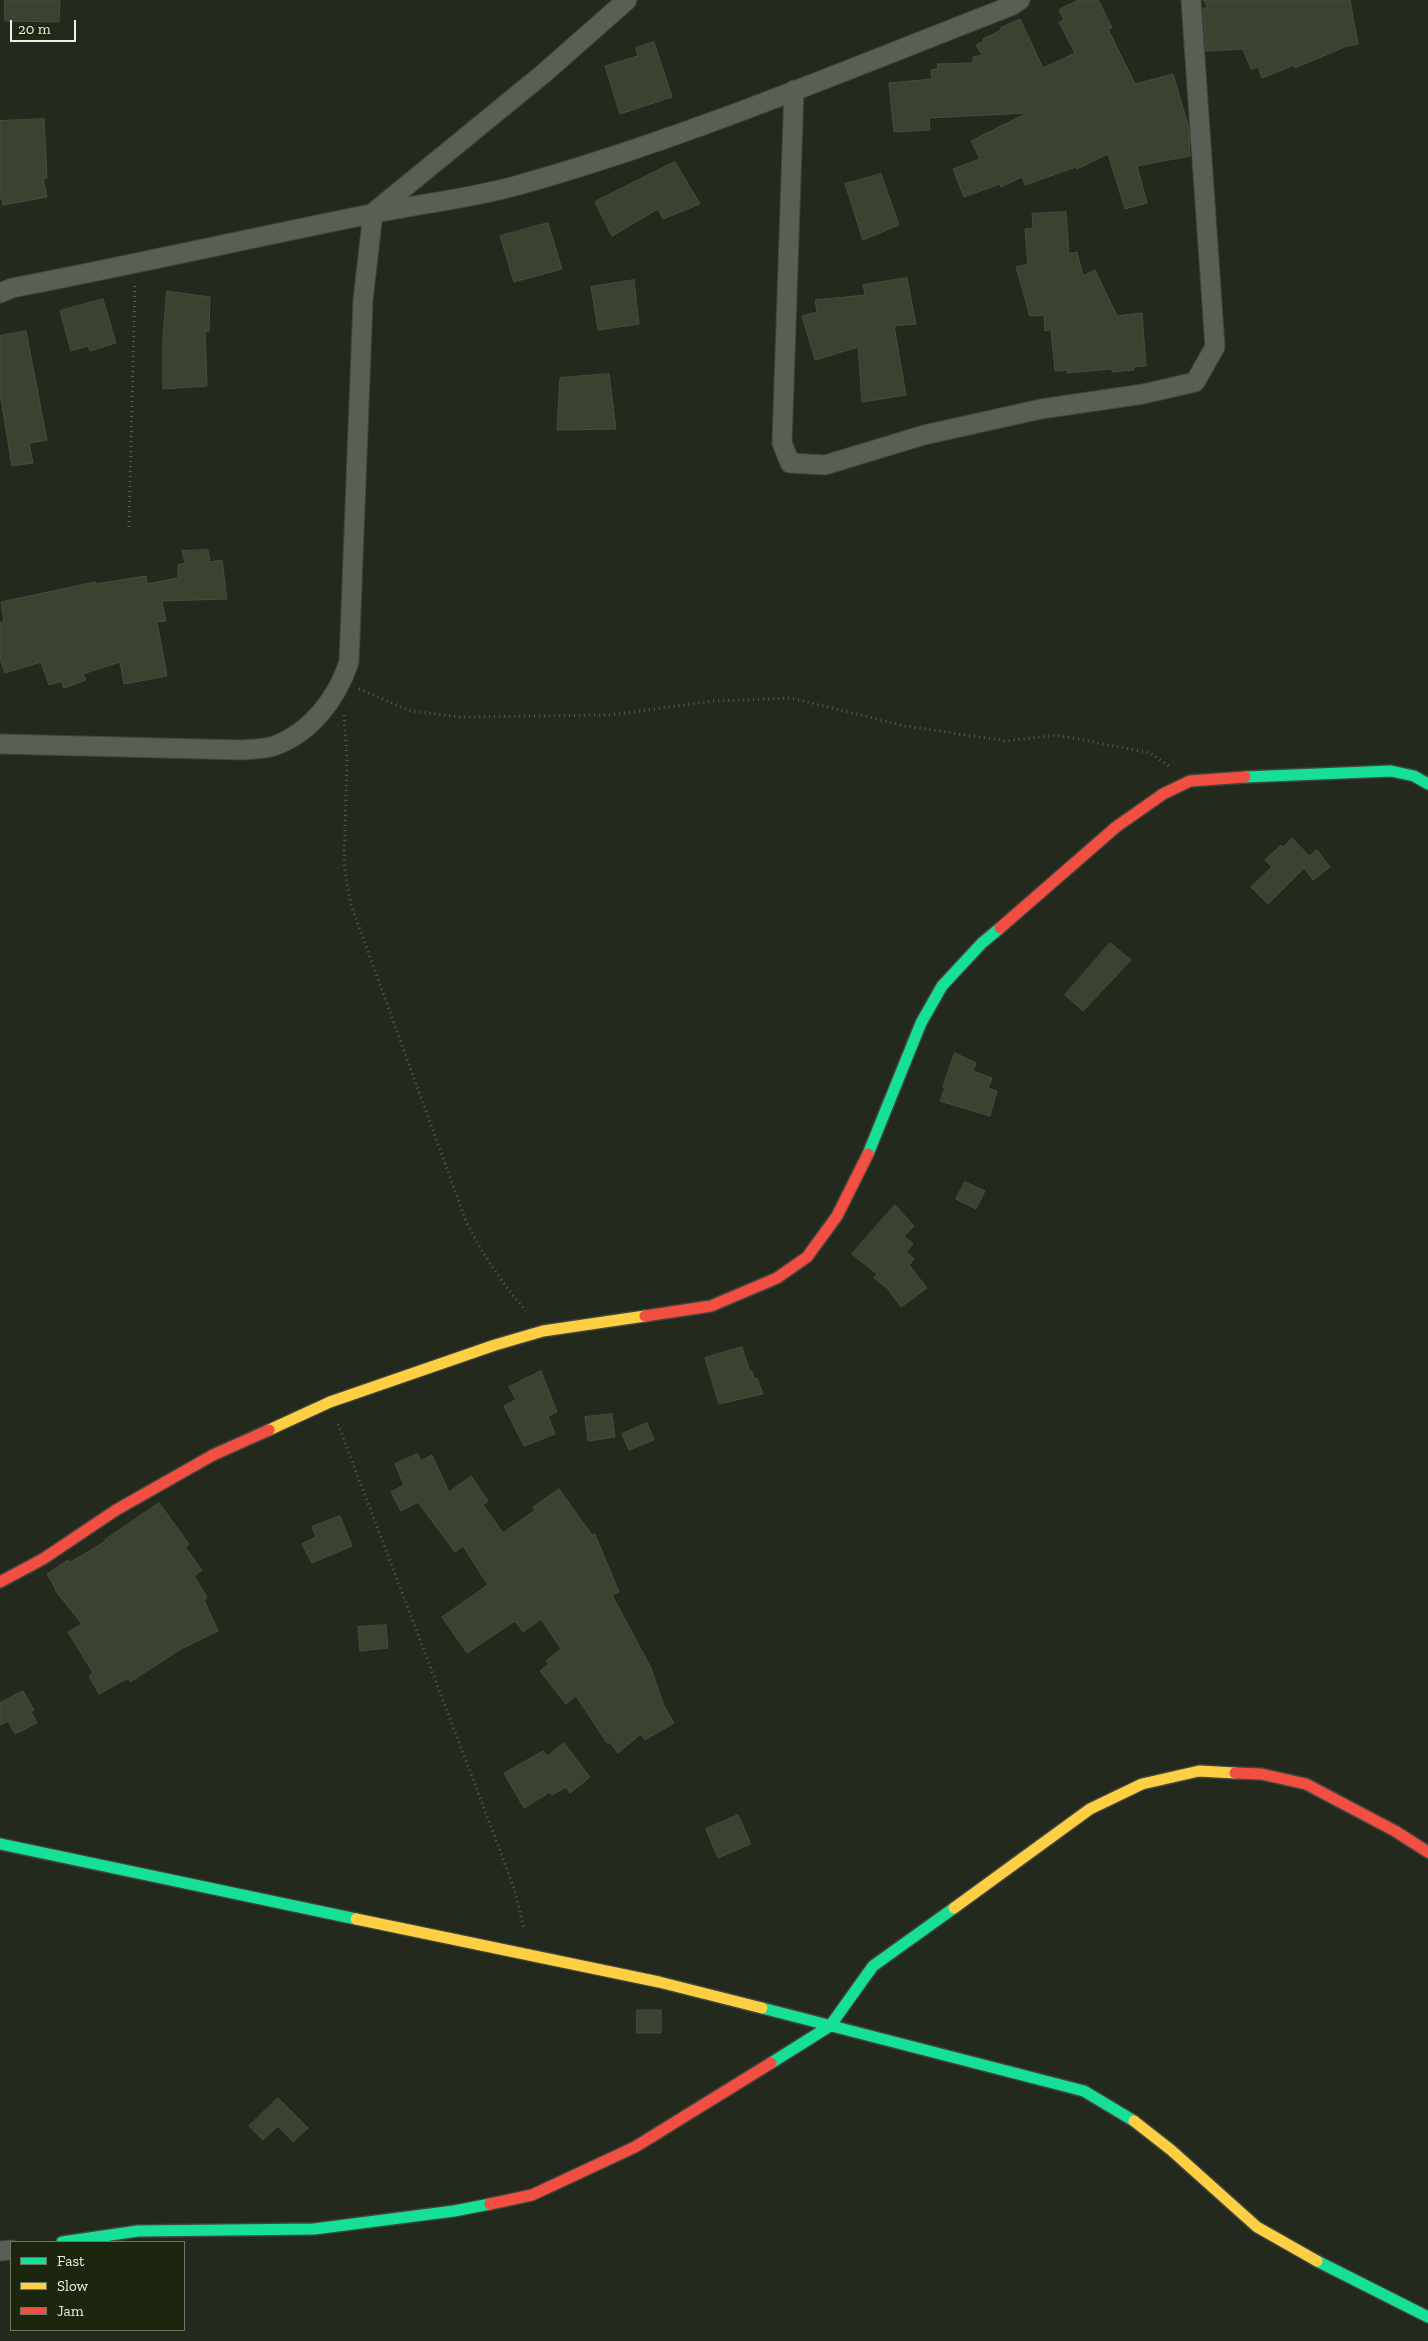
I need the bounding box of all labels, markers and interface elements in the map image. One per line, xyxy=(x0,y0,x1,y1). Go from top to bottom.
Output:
scale bar xyxy=(12,10,79,42)
text: 20 m xyxy=(18,20,51,38)
legend xyxy=(10,2241,185,2331)
text: Fast xyxy=(57,2252,85,2270)
text: Slow xyxy=(57,2277,88,2295)
text: Jam xyxy=(57,2302,84,2320)

